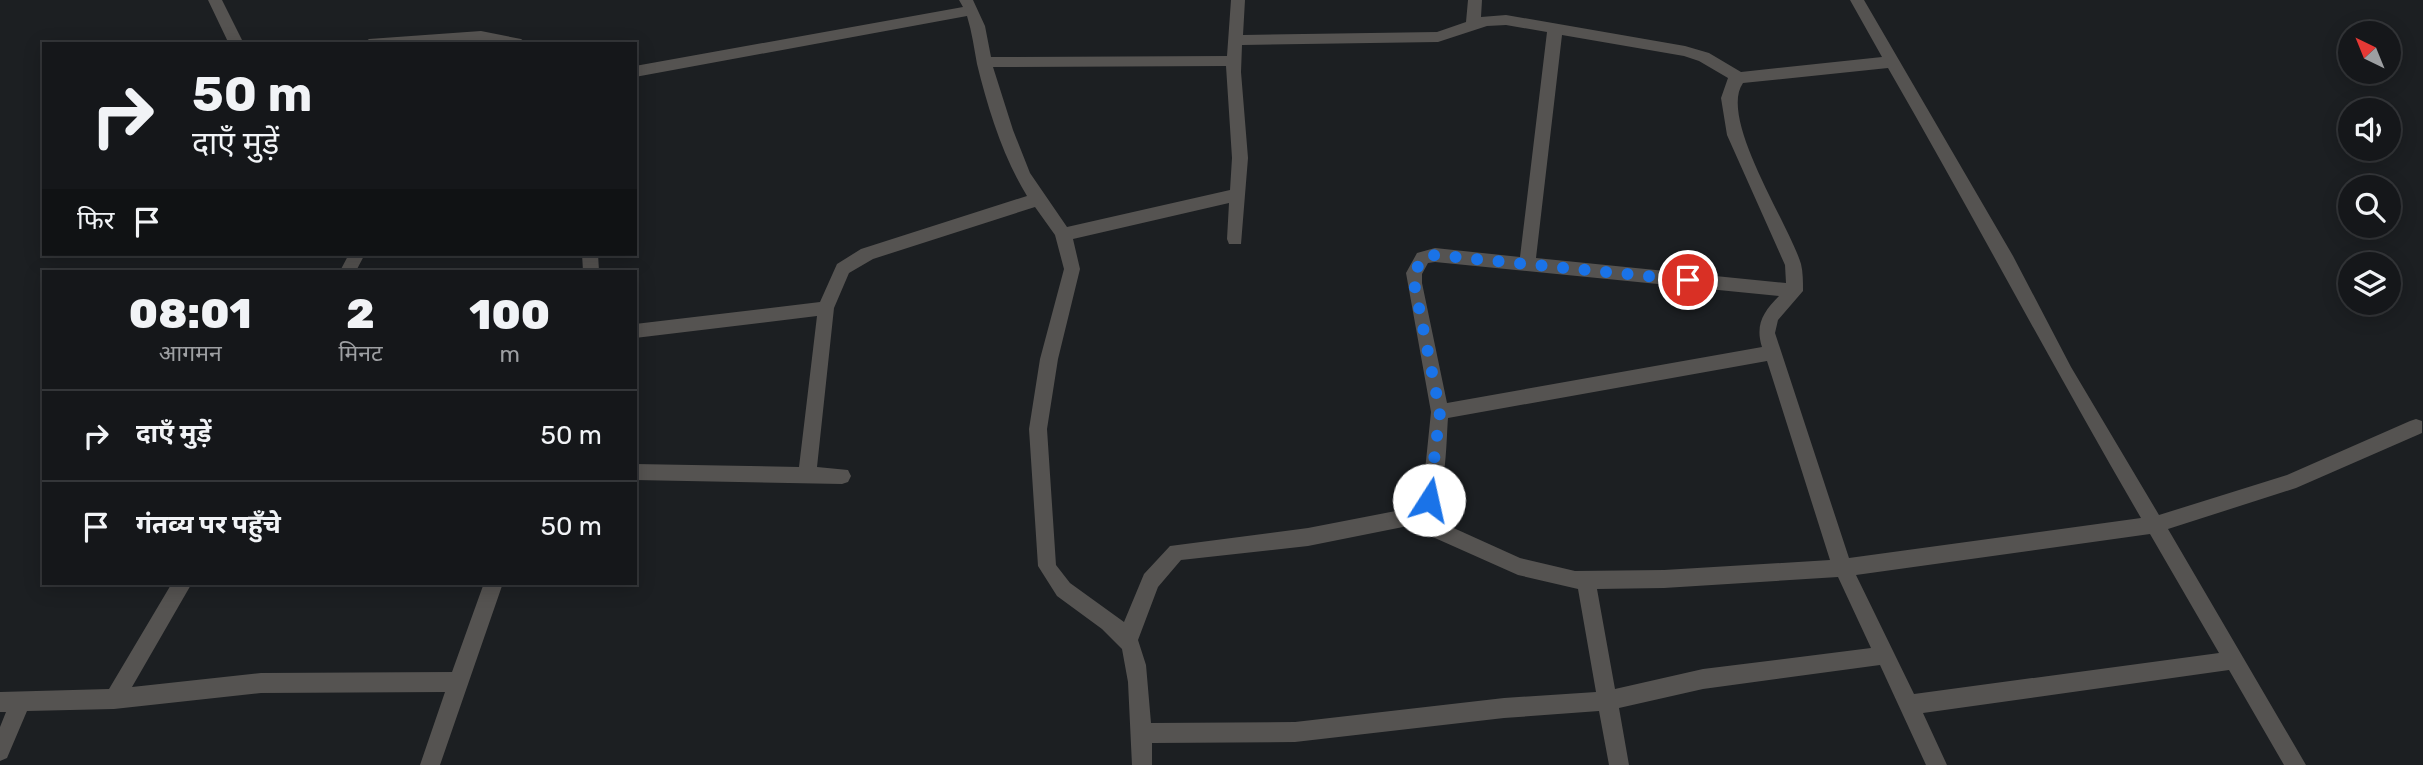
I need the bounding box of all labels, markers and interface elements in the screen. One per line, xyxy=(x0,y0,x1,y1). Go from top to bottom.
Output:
north arrow xyxy=(2338,21,2401,84)
map controls xyxy=(2338,21,2401,315)
text: 50 m xyxy=(192,65,312,123)
icon: right xyxy=(77,70,168,161)
button: sound xyxy=(2338,98,2401,161)
text: दाएँ मुड़ें xyxy=(192,124,279,162)
button: search xyxy=(2338,175,2401,238)
icon: arrive xyxy=(128,203,166,241)
text: फिर xyxy=(77,205,114,236)
pin xyxy=(1658,250,1718,310)
button: layers xyxy=(2338,252,2401,315)
icon: arrive xyxy=(1669,261,1707,299)
text: 08:01 xyxy=(129,289,252,339)
text: 2 xyxy=(346,289,375,339)
text: 100 xyxy=(469,290,550,340)
text: आगमन xyxy=(159,339,222,367)
text: मिनट xyxy=(338,339,383,367)
text: m xyxy=(500,340,520,368)
icon: right xyxy=(77,417,115,455)
text: दाएँ मुड़ें xyxy=(136,418,211,449)
text: 50 m xyxy=(541,420,602,451)
position arrow xyxy=(1392,463,1466,537)
icon: arrive xyxy=(77,508,115,546)
text: गंतव्य पर पहुँचे xyxy=(136,509,281,540)
text: 50 m xyxy=(541,511,602,542)

